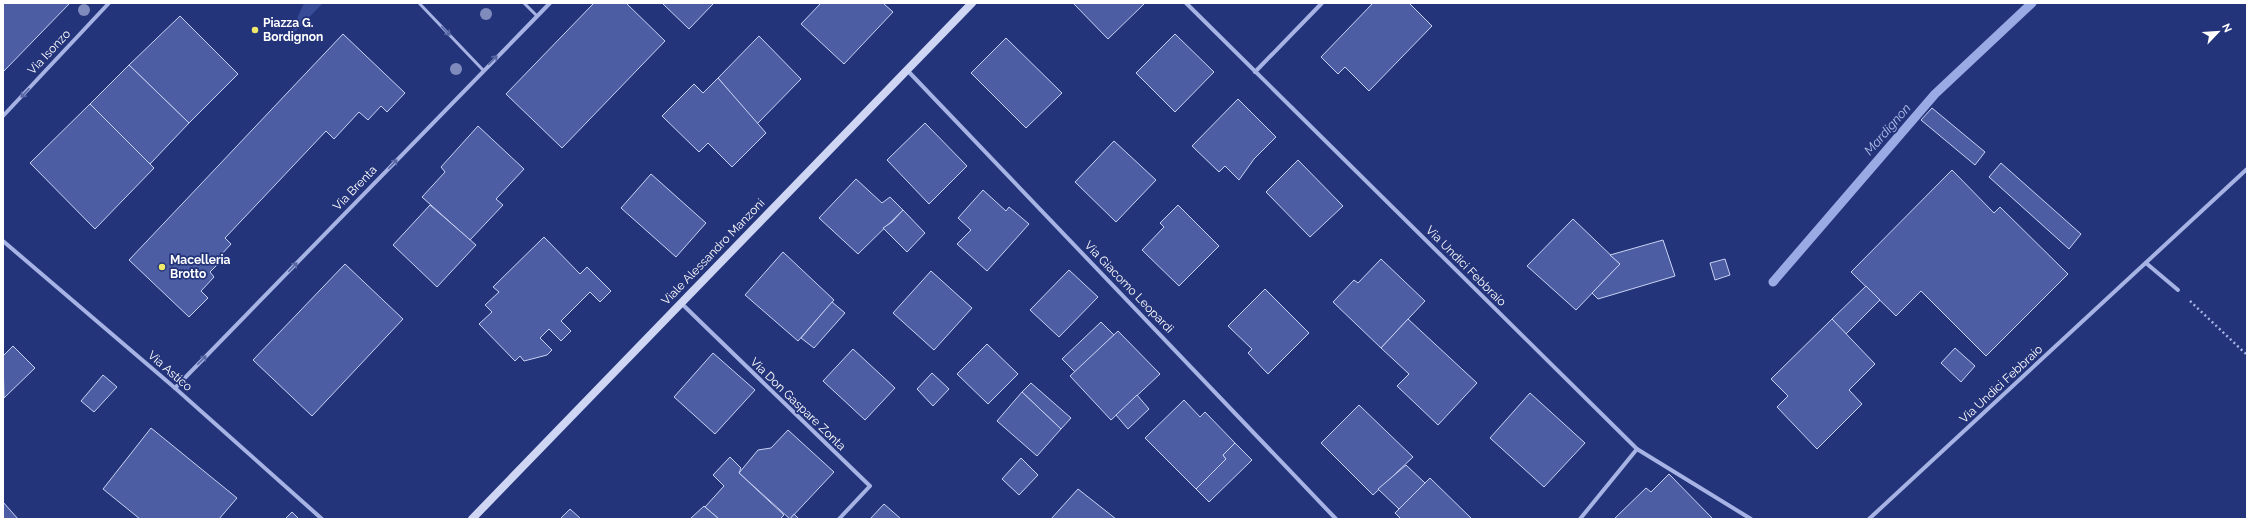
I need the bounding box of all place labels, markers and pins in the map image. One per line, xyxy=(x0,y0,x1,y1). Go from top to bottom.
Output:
place label: Piazza G. Bordignon xyxy=(263,16,323,44)
marker: Piazza G. Bordignon xyxy=(250,25,260,35)
place label: Macelleria Brotto xyxy=(170,253,231,281)
marker: Macelleria Brotto xyxy=(157,262,167,272)

